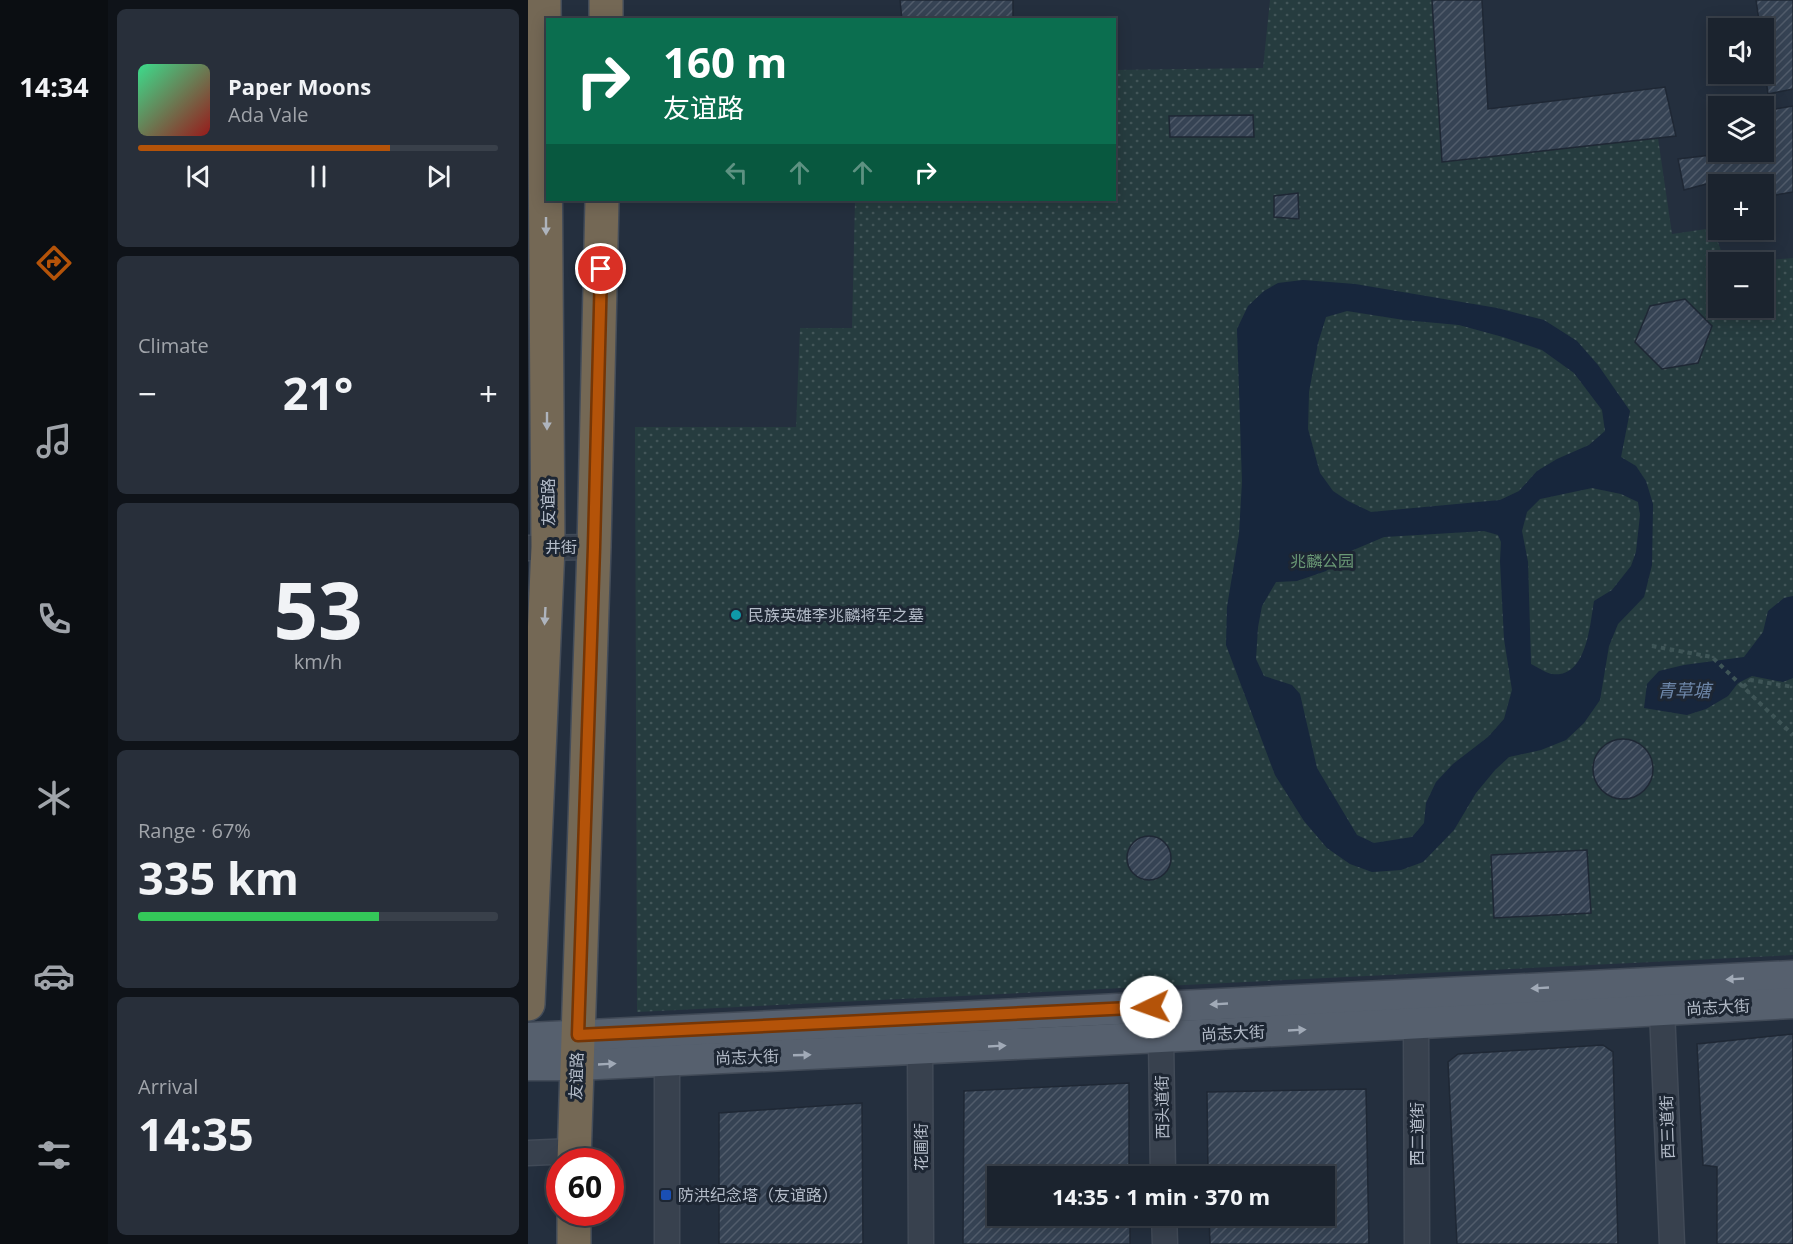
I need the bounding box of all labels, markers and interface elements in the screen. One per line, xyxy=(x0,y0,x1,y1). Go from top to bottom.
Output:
map controls xyxy=(1708,18,1774,318)
button: sound xyxy=(1708,18,1774,84)
text: 160 m xyxy=(663,33,787,90)
icon: right xyxy=(564,42,642,120)
text: 14:34 xyxy=(19,68,89,105)
text: Paper Moons xyxy=(228,71,371,101)
text: 友谊路 xyxy=(663,89,744,126)
button: layers xyxy=(1708,96,1774,162)
text: Ada Vale xyxy=(228,101,309,128)
icon: left xyxy=(720,156,753,189)
icon: ahead xyxy=(783,156,816,189)
icon: ahead xyxy=(846,156,879,189)
icon: right xyxy=(909,156,942,189)
icon: previous xyxy=(182,160,215,193)
icon: pause xyxy=(302,160,335,193)
icon: next xyxy=(422,160,455,193)
button: + xyxy=(1708,174,1774,240)
one-way arrow xyxy=(541,217,551,236)
icon: directions xyxy=(33,242,75,284)
pin xyxy=(575,243,626,294)
icon: arrive xyxy=(584,252,617,285)
button: − xyxy=(1708,252,1774,318)
text: Climate xyxy=(138,332,209,359)
text: 21° xyxy=(283,362,353,423)
text: − xyxy=(138,371,157,416)
text: + xyxy=(479,371,498,416)
one-way arrow xyxy=(542,412,552,431)
icon: music xyxy=(33,420,75,462)
street label: 友谊路 xyxy=(537,478,559,526)
street label: 井街 xyxy=(545,536,577,558)
park label: 兆麟公园 xyxy=(1290,550,1354,572)
text: 53 xyxy=(273,556,363,662)
icon: phone xyxy=(33,598,75,640)
place label: 民族英雄李兆麟将军之墓 xyxy=(748,604,924,626)
one-way arrow xyxy=(540,607,549,626)
marker: 民族英雄李兆麟将军之墓 xyxy=(729,608,743,622)
text: km/h xyxy=(294,648,342,675)
water label: 青草塘 xyxy=(1657,678,1714,702)
icon: climate xyxy=(33,777,75,819)
text: Range · 67% xyxy=(138,817,251,844)
text: 335 km xyxy=(138,847,299,908)
icon: car xyxy=(33,955,75,997)
position arrow xyxy=(1119,975,1183,1039)
one-way arrow xyxy=(1725,975,1744,984)
one-way arrow xyxy=(1530,984,1549,993)
street label: 尚志大街 xyxy=(1685,994,1751,1020)
one-way arrow xyxy=(1210,999,1229,1008)
street label: 尚志大街 xyxy=(1200,1020,1266,1046)
one-way arrow xyxy=(1287,1025,1306,1035)
one-way arrow xyxy=(988,1041,1007,1050)
street label: 尚志大街 xyxy=(715,1045,779,1069)
one-way arrow xyxy=(793,1050,812,1059)
street label: 友谊路 xyxy=(564,1052,588,1100)
one-way arrow xyxy=(598,1059,617,1068)
text: Arrival xyxy=(138,1073,198,1100)
street label: 西头道街 xyxy=(1150,1075,1174,1139)
street label: 西三道街 xyxy=(1655,1095,1679,1159)
street label: 西二道街 xyxy=(1406,1102,1428,1166)
text: 14:35 xyxy=(138,1103,254,1164)
street label: 花圃街 xyxy=(910,1123,932,1171)
icon: filters xyxy=(33,1134,75,1176)
speed limit sign: 60 xyxy=(546,1148,624,1226)
text: 14:35 · 1 min · 370 m xyxy=(1052,1181,1270,1211)
place label: 防洪纪念塔（友谊路） xyxy=(678,1184,838,1206)
marker: 防洪纪念塔（友谊路） xyxy=(659,1188,673,1202)

